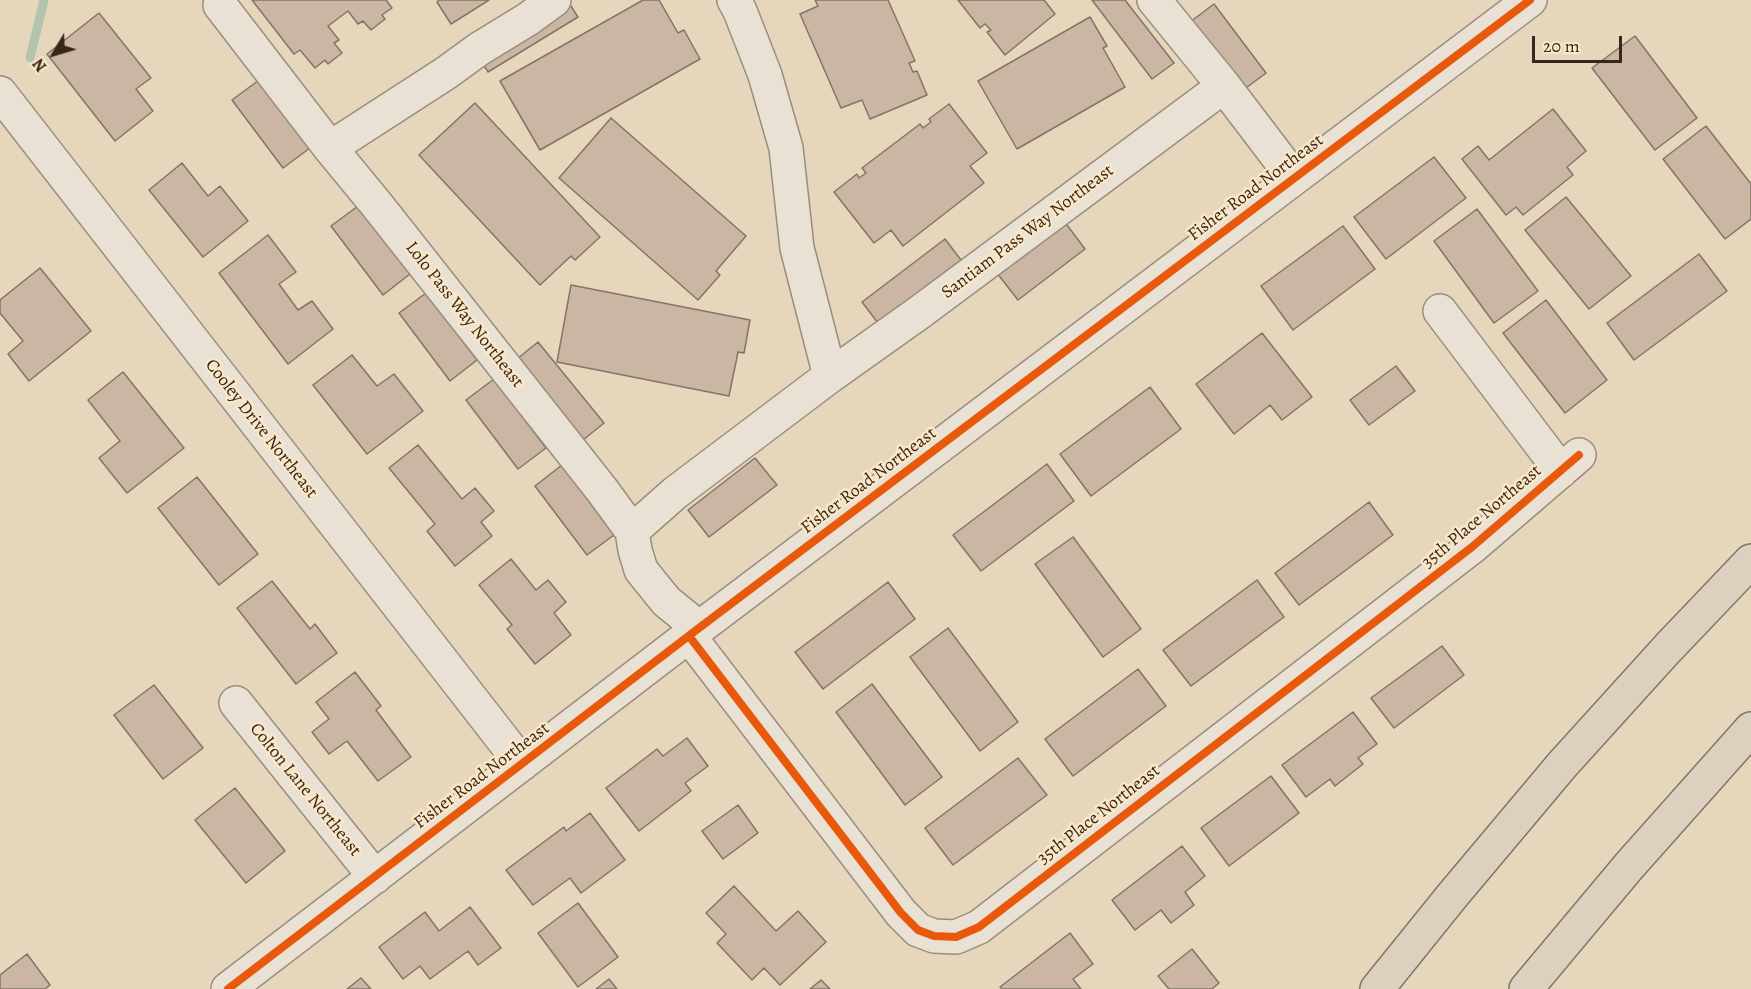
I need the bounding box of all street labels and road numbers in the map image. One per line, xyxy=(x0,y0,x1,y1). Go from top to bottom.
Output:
street label: Fisher Road Northeast xyxy=(1184,130,1328,246)
street label: Santiam Pass Way Northeast xyxy=(938,160,1118,304)
street label: Lolo Pass Way Northeast xyxy=(400,238,528,392)
street label: Cooley Drive Northeast xyxy=(200,355,322,503)
street label: Fisher Road Northeast xyxy=(797,423,941,539)
street label: 35th Place Northeast xyxy=(1418,461,1546,573)
street label: Fisher Road Northeast xyxy=(410,718,554,834)
street label: Colton Lane Northeast xyxy=(245,719,365,861)
street label: 35th Place Northeast xyxy=(1033,760,1165,870)

